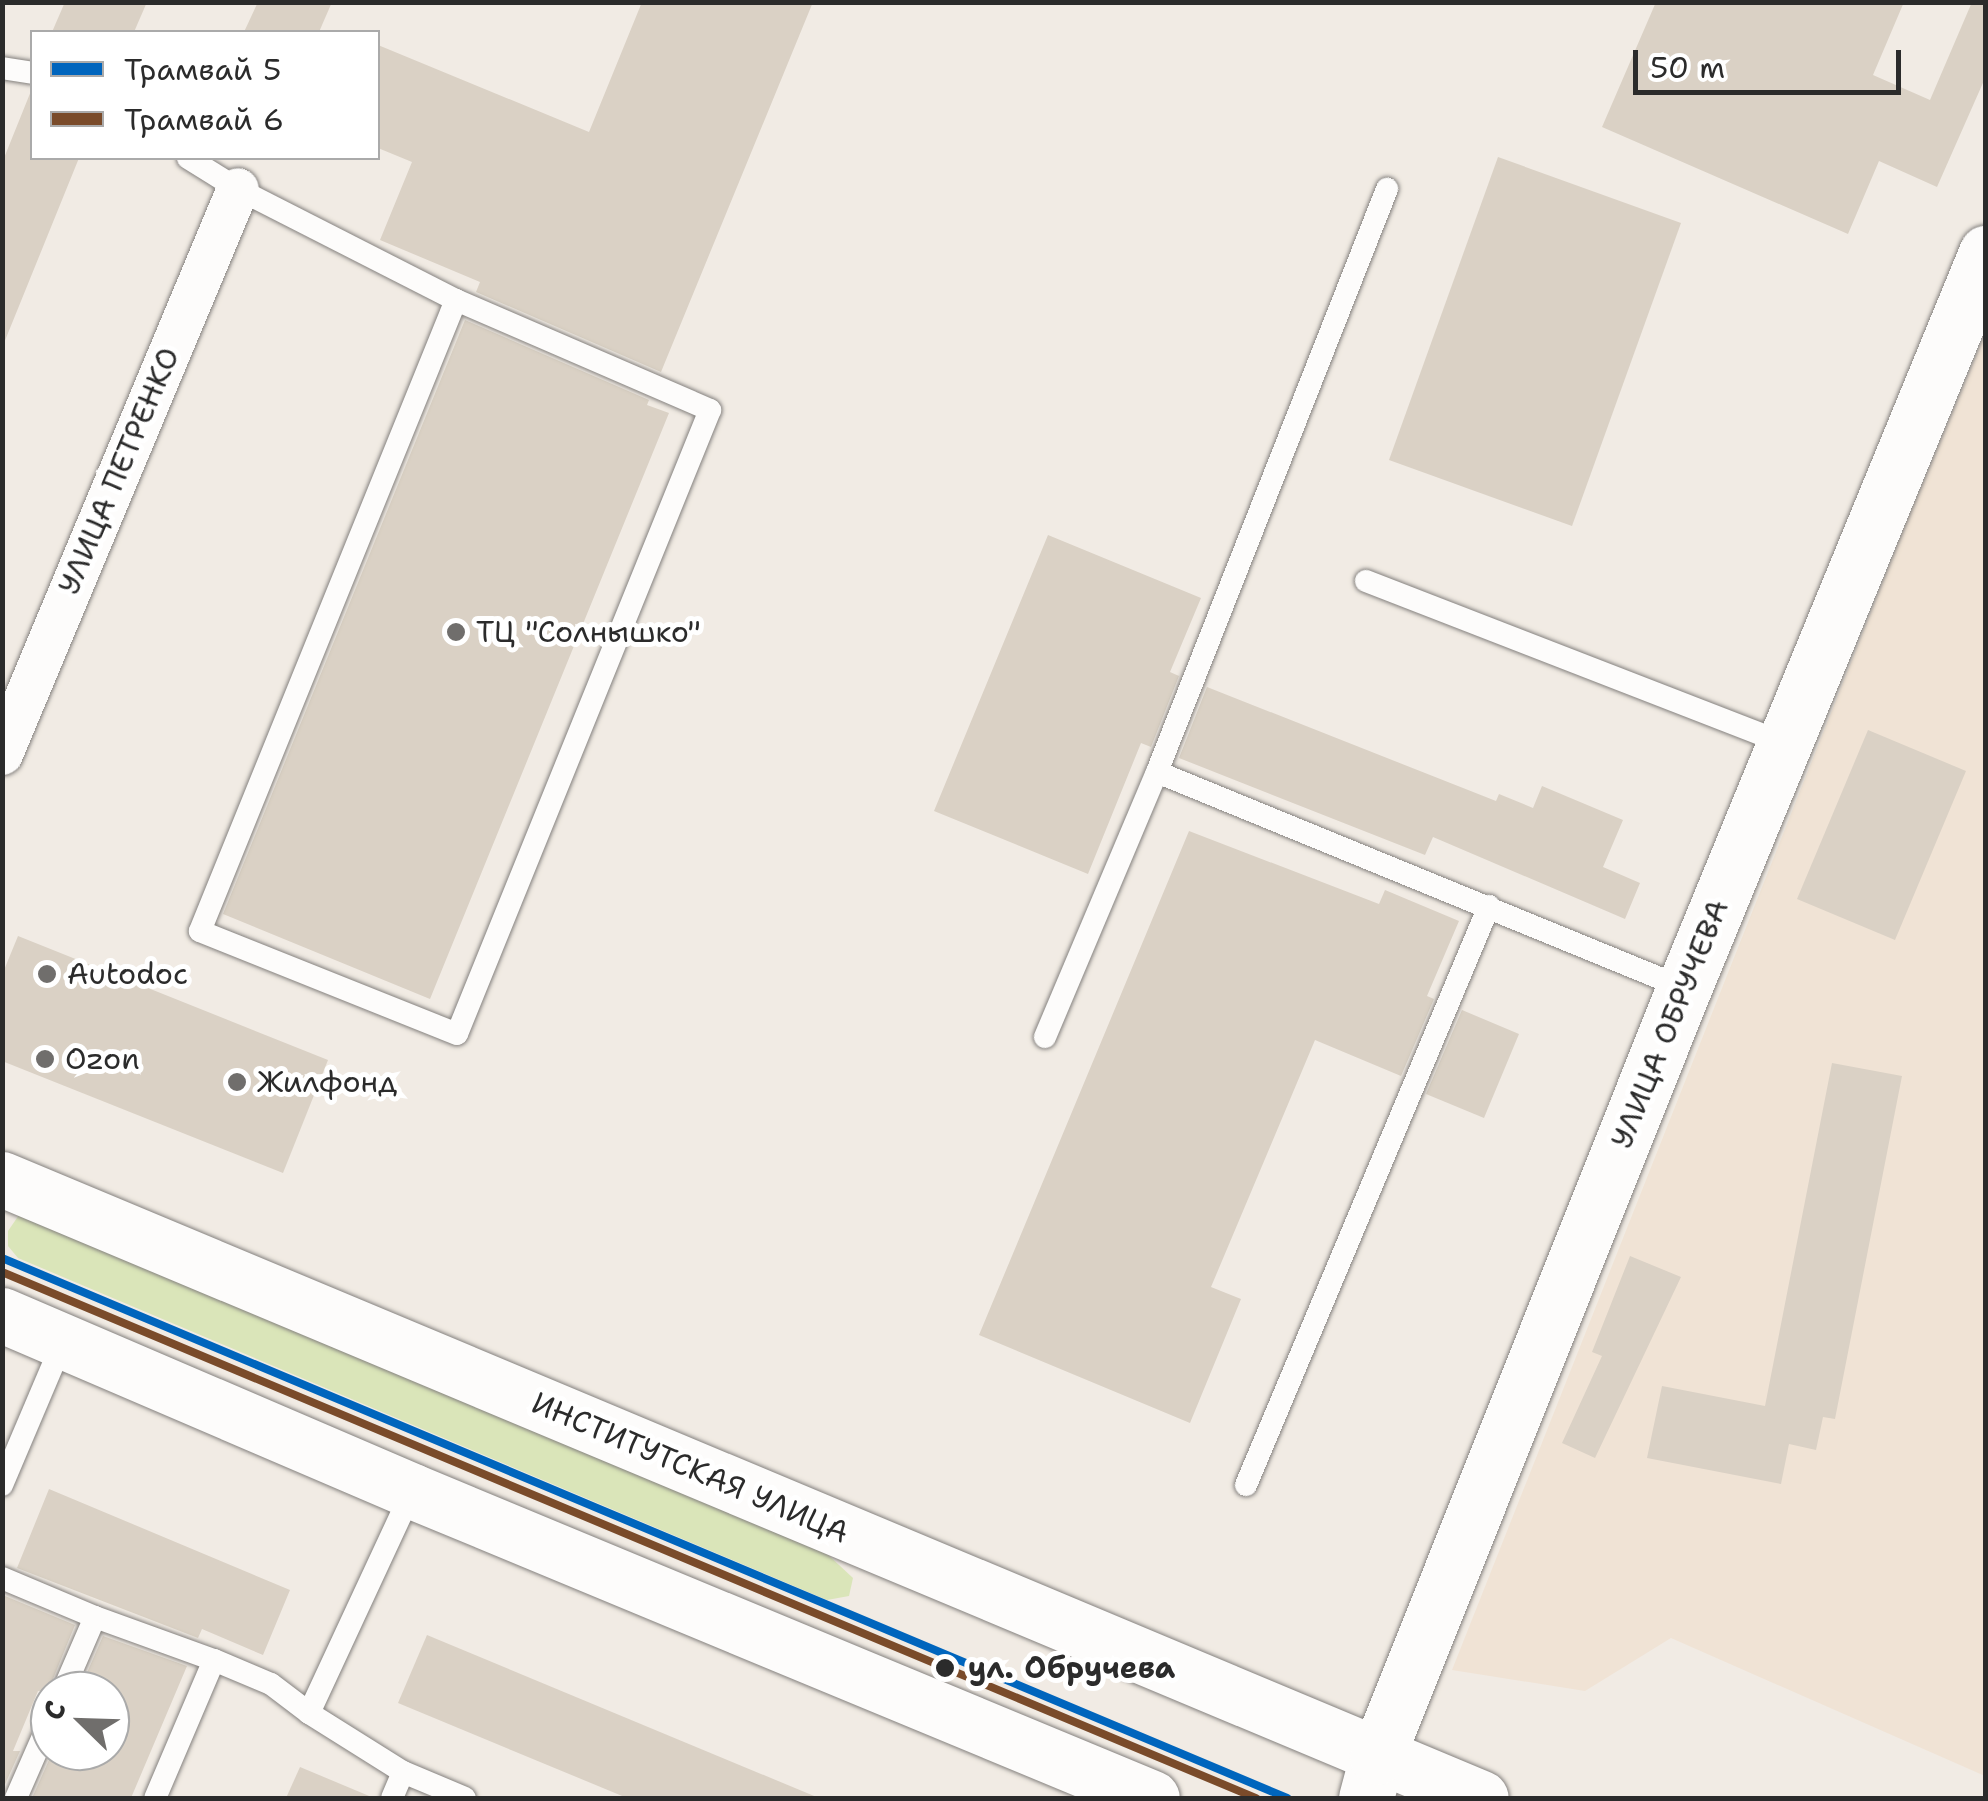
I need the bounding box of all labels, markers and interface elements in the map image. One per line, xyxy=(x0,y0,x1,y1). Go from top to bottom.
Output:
legend xyxy=(30,30,380,160)
scale bar xyxy=(1638,30,1906,92)
text: 50 m xyxy=(1650,47,1725,88)
text: Трамвай 5 xyxy=(124,49,281,90)
text: Трамвай 6 xyxy=(124,99,284,140)
street label: УЛИЦА ПЕТРЕНКО xyxy=(51,342,187,600)
place label: ТЦ "Солнышко" xyxy=(476,614,701,650)
marker: ТЦ "Солнышко" xyxy=(445,621,467,643)
street label: УЛИЦА ОБРУЧЕВА xyxy=(1604,894,1736,1154)
place label: Autodoc xyxy=(67,956,188,992)
marker: Autodoc xyxy=(36,963,58,985)
place label: Ozon xyxy=(65,1041,140,1077)
marker: Ozon xyxy=(34,1048,56,1070)
place label: Жилфонд xyxy=(257,1064,397,1100)
marker: Жилфонд xyxy=(226,1071,248,1093)
street label: ИНСТИТУТСКАЯ УЛИЦА xyxy=(526,1385,854,1551)
place label: ул. Обручева xyxy=(968,1650,1175,1686)
marker: ул. Обручева xyxy=(932,1655,958,1681)
north arrow xyxy=(30,1671,130,1771)
text: С xyxy=(33,1695,75,1725)

